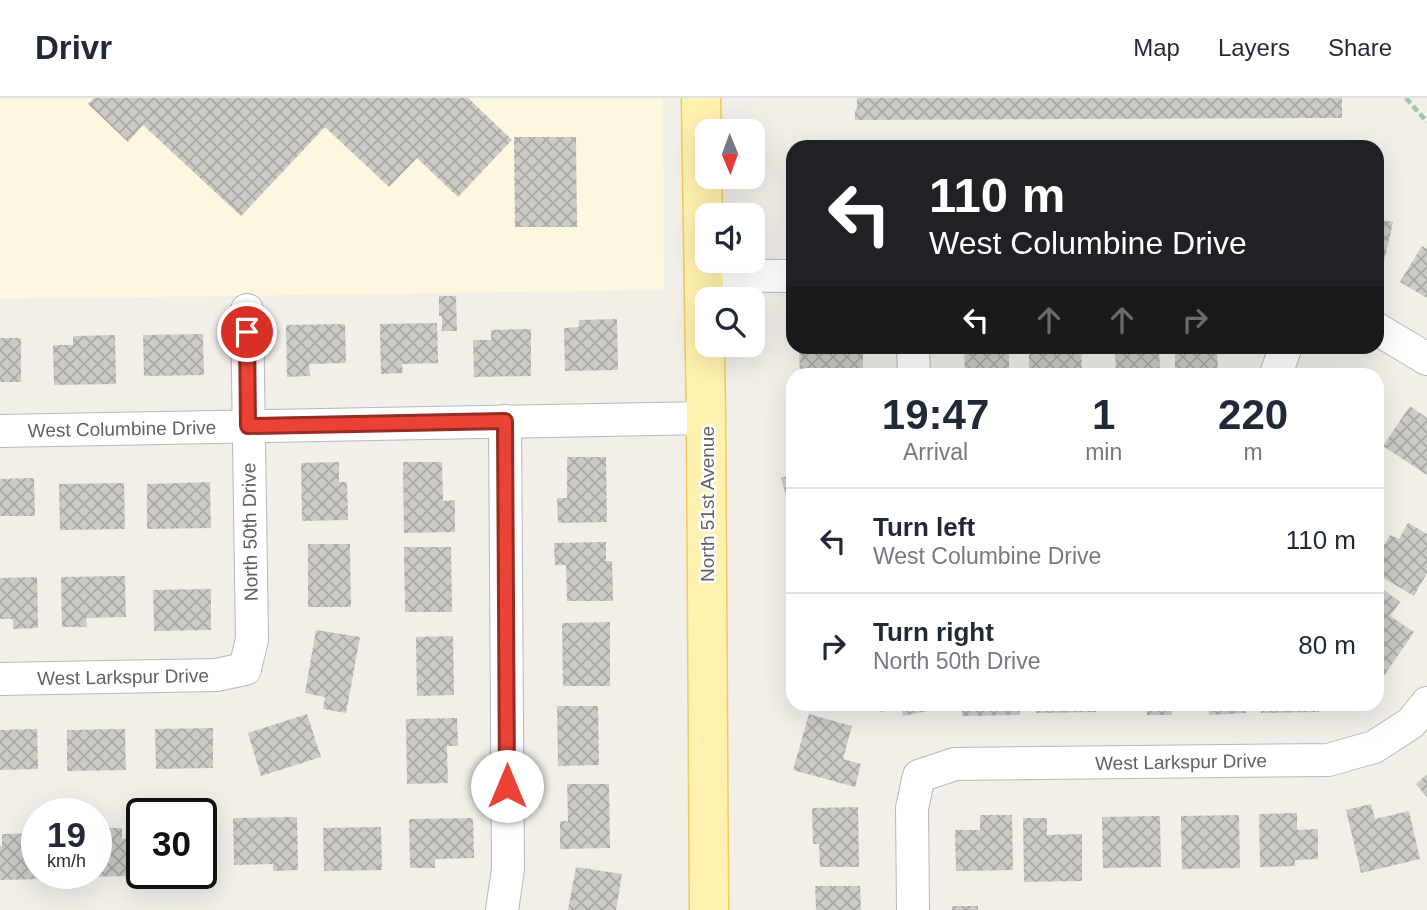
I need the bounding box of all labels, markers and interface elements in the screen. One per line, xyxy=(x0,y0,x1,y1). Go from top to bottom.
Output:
text: Drivr xyxy=(35,29,112,66)
text: Map xyxy=(1133,34,1180,61)
text: Layers xyxy=(1218,34,1290,61)
text: Share xyxy=(1328,34,1392,61)
north arrow xyxy=(695,119,765,189)
map controls xyxy=(695,119,765,357)
icon: left xyxy=(814,168,905,259)
text: 110 m xyxy=(929,168,1065,222)
button: sound xyxy=(695,203,765,273)
text: West Columbine Drive xyxy=(929,225,1247,261)
button: search xyxy=(695,287,765,357)
icon: left xyxy=(957,301,995,339)
icon: ahead xyxy=(1030,301,1068,339)
icon: ahead xyxy=(1103,301,1141,339)
icon: right xyxy=(1176,301,1214,339)
pin xyxy=(217,302,277,362)
icon: arrive xyxy=(228,313,266,351)
text: 19:47 xyxy=(882,391,989,438)
text: 1 xyxy=(1092,391,1115,438)
text: 220 xyxy=(1218,391,1288,438)
street label: West Columbine Drive xyxy=(28,417,216,441)
street label: North 51st Avenue xyxy=(697,426,718,582)
text: Arrival xyxy=(903,439,968,465)
text: min xyxy=(1085,439,1122,465)
text: m xyxy=(1244,439,1263,465)
street label: North 50th Drive xyxy=(238,463,262,601)
text: Turn left xyxy=(873,512,975,542)
icon: left xyxy=(814,522,852,560)
text: 110 m xyxy=(1286,525,1356,555)
text: West Columbine Drive xyxy=(873,543,1101,569)
text: Turn right xyxy=(873,617,994,647)
icon: right xyxy=(814,627,852,665)
text: 80 m xyxy=(1298,630,1356,660)
text: North 50th Drive xyxy=(873,648,1040,674)
street label: West Larkspur Drive xyxy=(37,665,209,689)
position arrow xyxy=(470,749,544,823)
street label: West Larkspur Drive xyxy=(1095,750,1267,774)
speed limit sign: 30 xyxy=(126,798,217,889)
text: 19 xyxy=(47,815,86,854)
text: km/h xyxy=(47,851,86,871)

